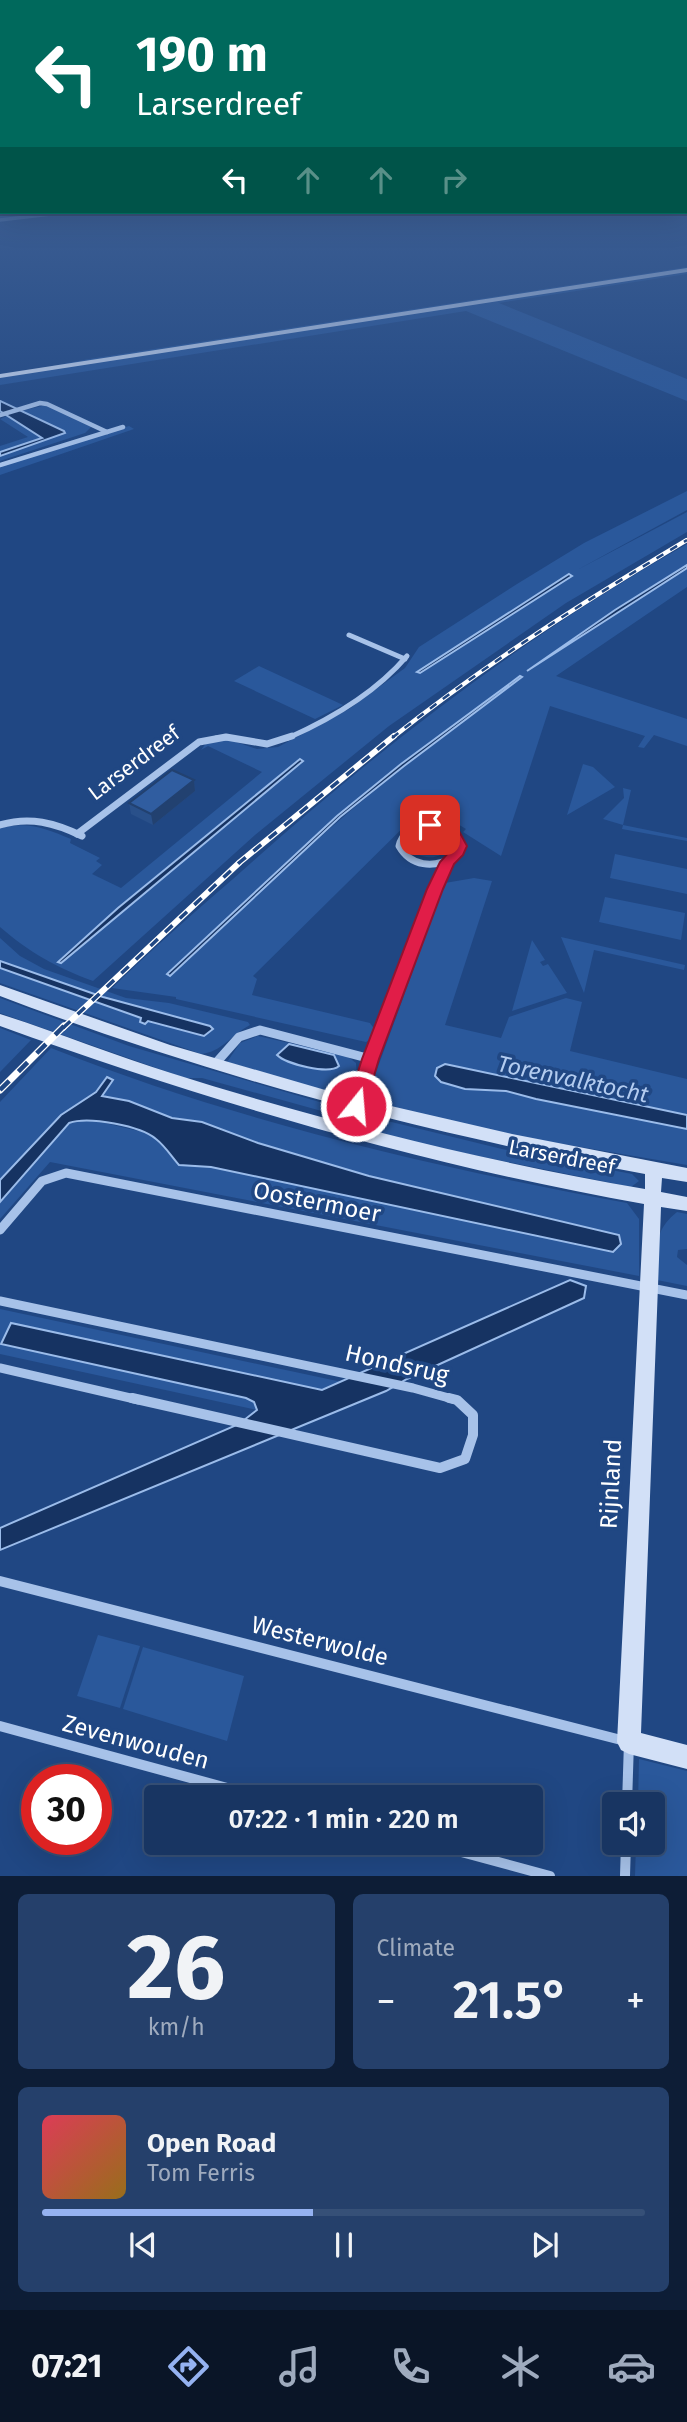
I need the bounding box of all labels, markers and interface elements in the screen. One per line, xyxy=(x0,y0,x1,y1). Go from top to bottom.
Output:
text: 190 m xyxy=(136,25,268,84)
icon: left xyxy=(21,28,112,119)
text: Larserdreef xyxy=(136,85,301,123)
icon: left xyxy=(216,161,254,199)
icon: ahead xyxy=(289,161,327,199)
icon: ahead xyxy=(362,161,400,199)
icon: right xyxy=(435,161,473,199)
street label: Larserdreef xyxy=(83,719,187,806)
pin xyxy=(400,795,460,855)
icon: arrive xyxy=(411,806,449,844)
water label: Torenvalktocht xyxy=(495,1049,652,1109)
position arrow xyxy=(319,1069,393,1143)
street label: Larserdreef xyxy=(506,1134,619,1180)
street label: Oostermoer xyxy=(251,1176,384,1228)
street label: Hondsrug xyxy=(342,1338,452,1390)
street label: Rijnland xyxy=(595,1438,627,1530)
street label: Westerwolde xyxy=(249,1610,391,1672)
street label: Zevenwouden xyxy=(60,1709,212,1775)
speed limit sign: 30 xyxy=(21,1764,112,1855)
map controls xyxy=(602,1792,665,1855)
button: sound xyxy=(602,1792,665,1855)
text: 07:22 · 1 min · 220 m xyxy=(229,1804,458,1835)
text: 26 xyxy=(127,1913,225,2022)
text: Climate xyxy=(377,1934,455,1962)
text: 21.5° xyxy=(453,1969,569,2032)
text: − xyxy=(377,1978,396,2024)
text: + xyxy=(626,1978,645,2024)
text: km/h xyxy=(148,2013,205,2041)
text: Open Road xyxy=(147,2128,276,2159)
text: Tom Ferris xyxy=(147,2159,255,2187)
icon: previous xyxy=(124,2226,162,2264)
icon: pause xyxy=(325,2226,363,2264)
icon: next xyxy=(526,2226,564,2264)
icon: directions xyxy=(164,2342,213,2391)
icon: music xyxy=(275,2342,324,2391)
icon: phone xyxy=(386,2342,435,2391)
icon: climate xyxy=(496,2342,545,2391)
icon: car xyxy=(607,2342,656,2391)
text: 07:21 xyxy=(31,2347,102,2385)

